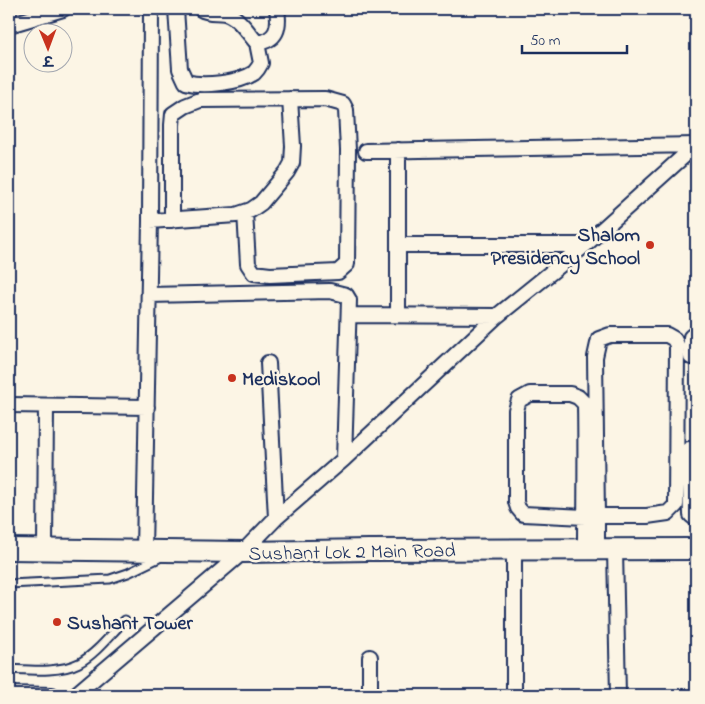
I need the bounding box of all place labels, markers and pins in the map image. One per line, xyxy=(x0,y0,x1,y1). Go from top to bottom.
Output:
place label: Shalom Presidency School xyxy=(491,222,640,275)
marker: Shalom Presidency School xyxy=(644,239,656,251)
place label: Mediskool xyxy=(242,366,320,395)
marker: Mediskool xyxy=(226,372,238,384)
place label: Sushant Tower xyxy=(67,610,193,639)
marker: Sushant Tower xyxy=(51,616,63,628)

